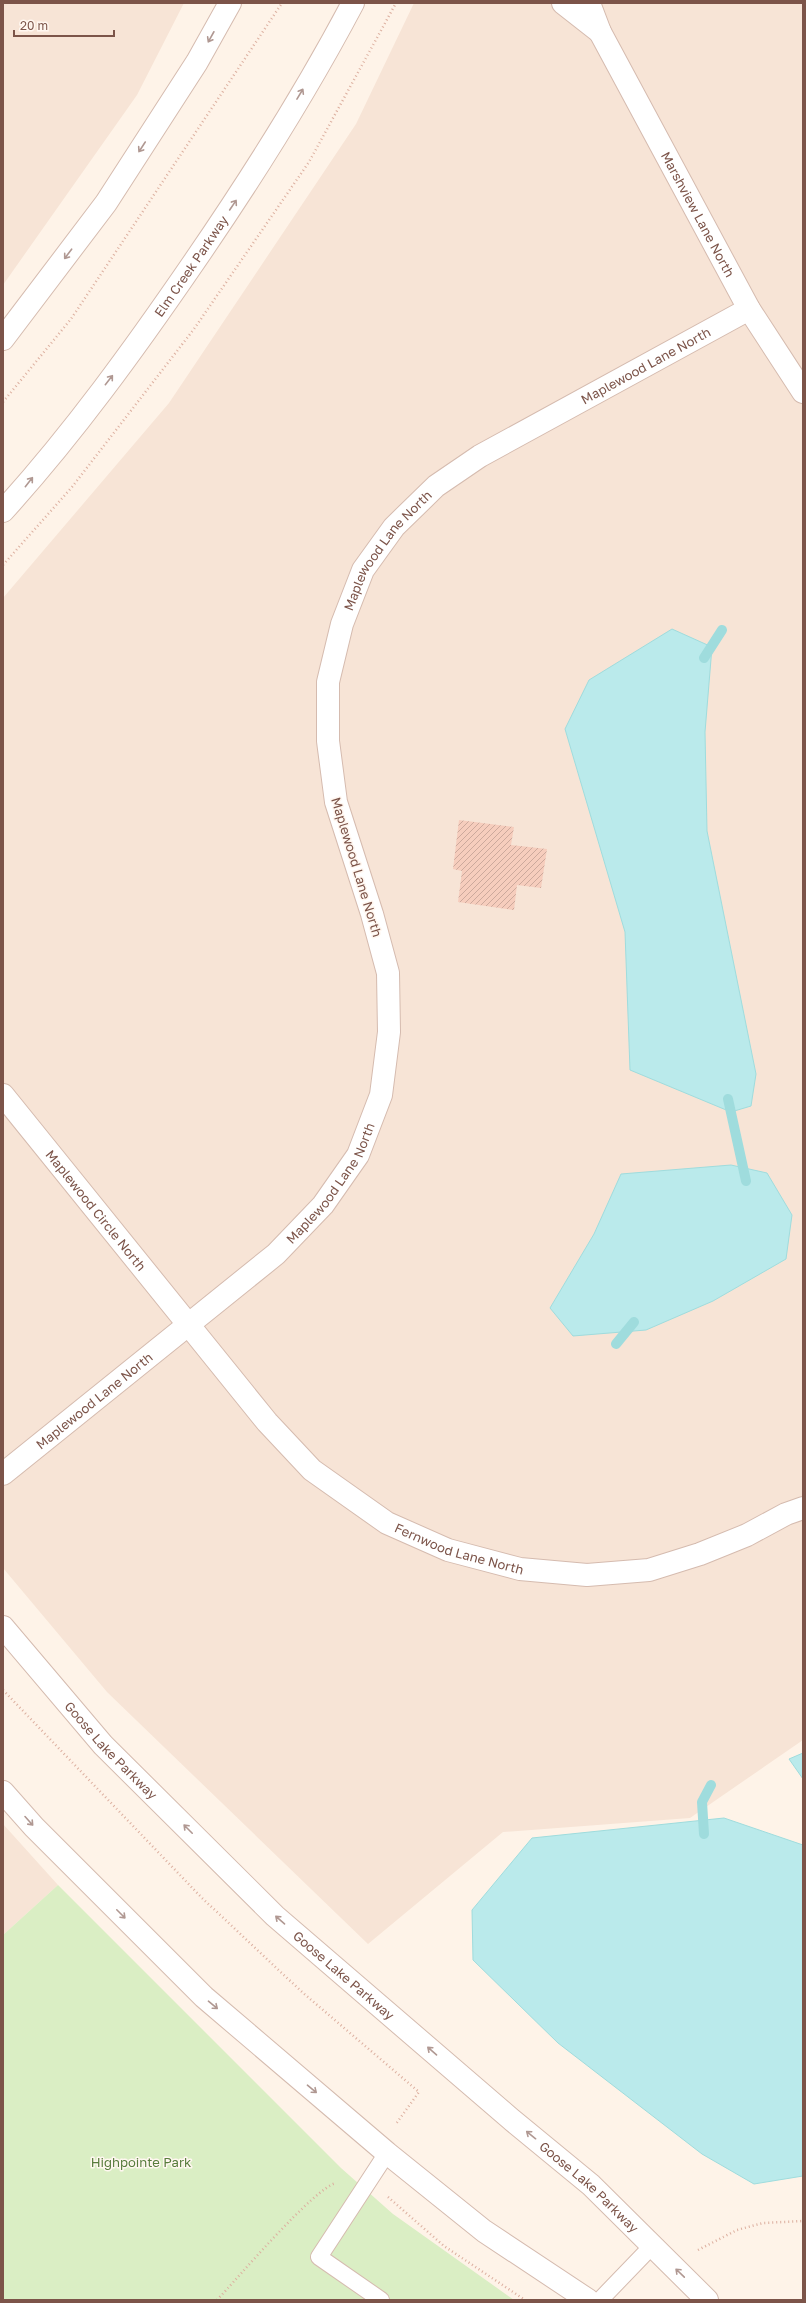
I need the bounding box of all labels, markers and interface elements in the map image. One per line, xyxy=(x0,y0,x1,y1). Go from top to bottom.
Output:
scale bar xyxy=(14,12,114,38)
text: 20 m xyxy=(20,18,48,33)
one-way arrow xyxy=(207,31,215,43)
one-way arrow xyxy=(297,88,305,100)
one-way arrow xyxy=(138,141,146,152)
street label: Marshview Lane North xyxy=(658,149,738,280)
one-way arrow xyxy=(228,200,237,211)
street label: Elm Creek Parkway xyxy=(151,212,232,320)
one-way arrow xyxy=(63,248,72,259)
street label: Maplewood Lane North xyxy=(578,324,713,407)
one-way arrow xyxy=(105,375,114,386)
one-way arrow xyxy=(24,477,33,488)
street label: Maplewood Lane North xyxy=(340,487,435,613)
street label: Maplewood Lane North xyxy=(328,795,386,939)
street label: Maplewood Lane North xyxy=(283,1120,378,1247)
street label: Maplewood Circle North xyxy=(42,1146,150,1274)
street label: Maplewood Lane North xyxy=(33,1349,156,1452)
street label: Fernwood Lane North xyxy=(392,1520,526,1578)
street label: Goose Lake Parkway xyxy=(61,1698,161,1803)
one-way arrow xyxy=(24,1816,33,1826)
one-way arrow xyxy=(183,1824,193,1834)
one-way arrow xyxy=(116,1909,126,1918)
one-way arrow xyxy=(275,1916,285,1925)
street label: Goose Lake Parkway xyxy=(290,1927,398,2024)
one-way arrow xyxy=(208,2000,219,2009)
one-way arrow xyxy=(426,2046,437,2055)
one-way arrow xyxy=(307,2084,317,2093)
one-way arrow xyxy=(525,2131,536,2140)
street label: Goose Lake Parkway xyxy=(536,2138,643,2236)
park label: Highpointe Park xyxy=(91,2154,192,2170)
one-way arrow xyxy=(675,2268,685,2278)

